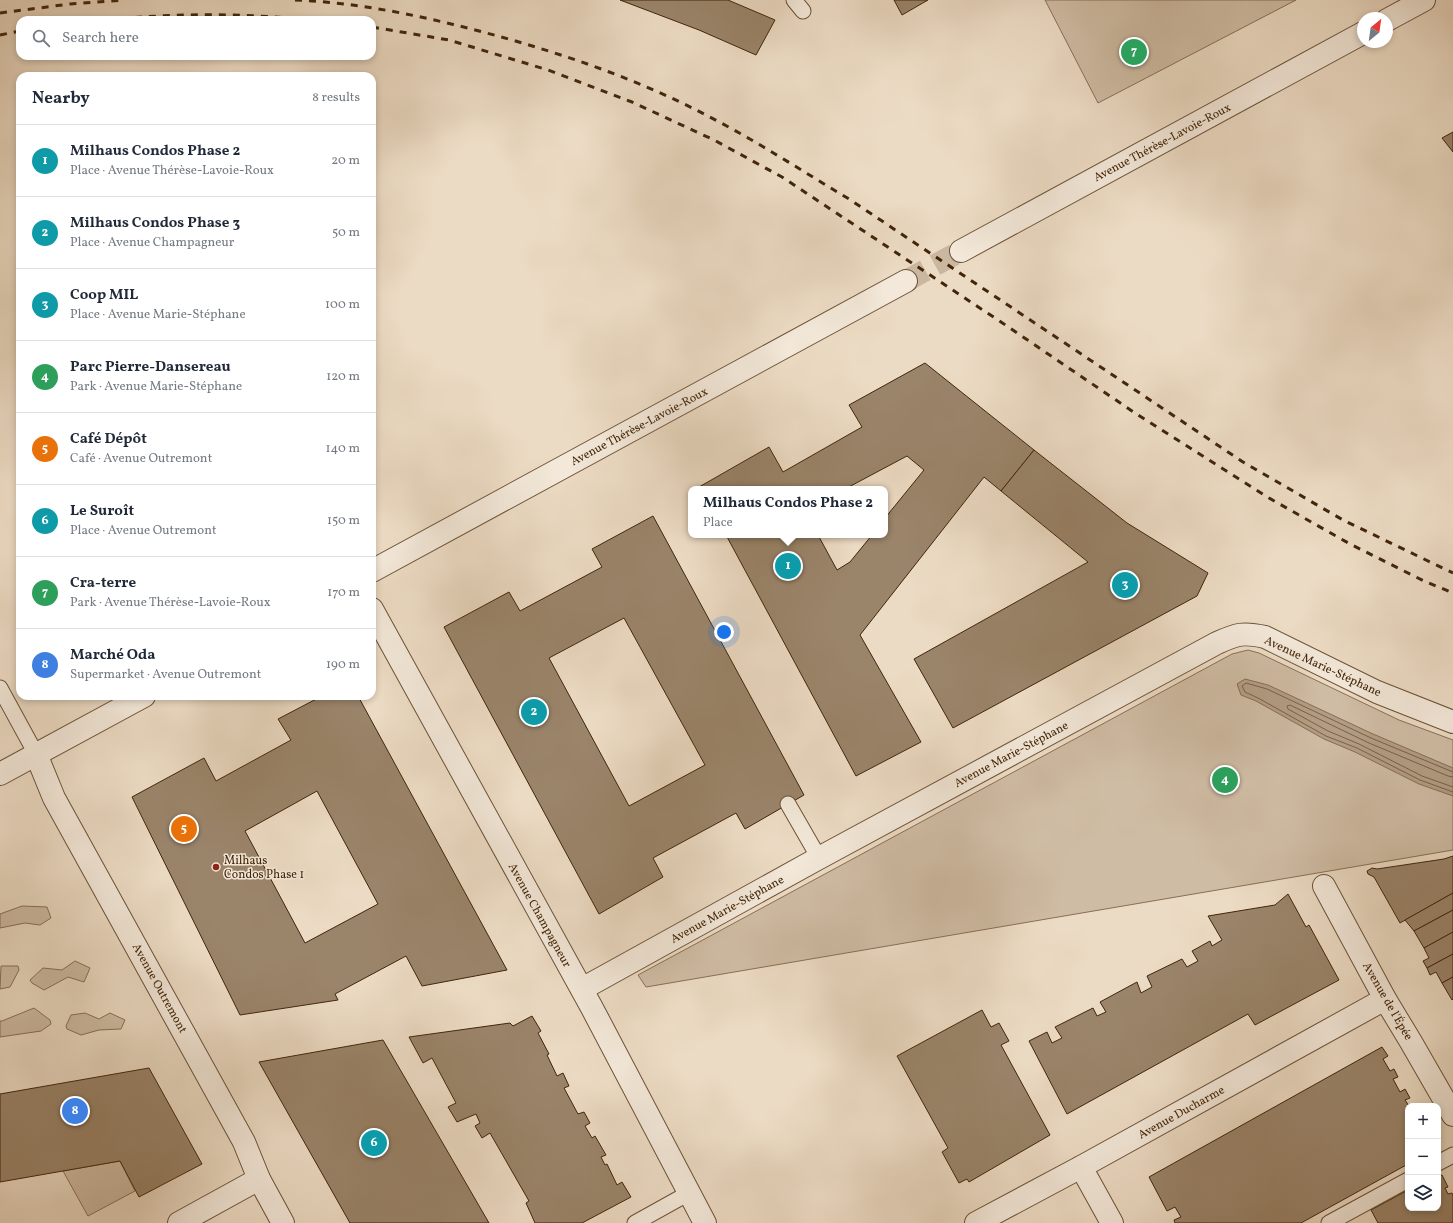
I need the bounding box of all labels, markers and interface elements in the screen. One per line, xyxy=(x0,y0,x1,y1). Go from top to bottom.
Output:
north arrow xyxy=(1357,12,1393,48)
search box xyxy=(16,16,376,60)
icon: search xyxy=(30,27,52,49)
text: Search here xyxy=(62,28,139,49)
pin: 7 xyxy=(1121,37,1147,67)
text: Nearby xyxy=(32,87,90,110)
text: 8 results xyxy=(312,89,360,107)
street label: Avenue Thérèse-Lavoie-Roux xyxy=(1091,100,1234,186)
text: Milhaus Condos Phase 2 xyxy=(70,141,240,162)
text: 1 xyxy=(42,152,48,170)
text: 20 m xyxy=(331,152,360,170)
text: Place · Avenue Thérèse-Lavoie-Roux xyxy=(70,162,274,180)
text: Milhaus Condos Phase 3 xyxy=(70,213,240,234)
text: 2 xyxy=(42,224,48,242)
text: 50 m xyxy=(332,224,360,242)
text: Place · Avenue Champagneur xyxy=(70,234,234,252)
text: Coop MIL xyxy=(70,285,138,306)
text: 3 xyxy=(42,296,48,314)
text: 100 m xyxy=(325,296,360,314)
text: Place · Avenue Marie-Stéphane xyxy=(70,306,246,324)
text: Parc Pierre-Dansereau xyxy=(70,357,231,378)
text: 4 xyxy=(41,368,49,386)
text: 120 m xyxy=(326,368,360,386)
text: Park · Avenue Marie-Stéphane xyxy=(70,378,242,396)
street label: Avenue Thérèse-Lavoie-Roux xyxy=(568,384,711,470)
text: Café Dépôt xyxy=(70,429,147,450)
text: 5 xyxy=(42,440,48,458)
text: 140 m xyxy=(326,440,360,458)
text: Café · Avenue Outremont xyxy=(70,450,212,468)
popup xyxy=(688,486,888,538)
text: Milhaus Condos Phase 2 xyxy=(703,493,873,514)
text: Le Suroît xyxy=(70,501,134,522)
text: 6 xyxy=(41,512,49,530)
text: 150 m xyxy=(327,512,360,530)
text: Place xyxy=(703,514,733,532)
text: Place · Avenue Outremont xyxy=(70,522,217,540)
pin: 1 xyxy=(775,551,801,581)
pin: 3 xyxy=(1112,570,1138,600)
text: Cra-terre xyxy=(70,573,136,594)
text: 7 xyxy=(42,584,48,602)
text: 170 m xyxy=(327,584,360,602)
text: Park · Avenue Thérèse-Lavoie-Roux xyxy=(70,594,271,612)
your location xyxy=(714,622,734,642)
street label: Avenue Marie-Stéphane xyxy=(1262,633,1384,701)
text: Marché Oda xyxy=(70,645,155,666)
text: 8 xyxy=(41,656,49,674)
text: 190 m xyxy=(326,656,360,674)
text: Supermarket · Avenue Outremont xyxy=(70,666,261,684)
pin: 2 xyxy=(521,697,547,727)
street label: Avenue Marie-Stéphane xyxy=(952,718,1072,792)
pin: 4 xyxy=(1212,765,1238,795)
pin: 5 xyxy=(171,814,197,844)
place label: Milhaus Condos Phase 1 xyxy=(224,853,304,883)
street label: Avenue Champagneur xyxy=(504,860,574,970)
marker: Milhaus Condos Phase 1 xyxy=(211,862,221,872)
street label: Avenue Marie-Stéphane xyxy=(668,872,787,948)
street label: Avenue Outremont xyxy=(128,941,190,1036)
street label: Avenue de l'Épée xyxy=(1358,959,1417,1044)
street label: Avenue Ducharme xyxy=(1135,1082,1228,1143)
pin: 8 xyxy=(62,1096,88,1126)
map controls xyxy=(1405,1103,1441,1211)
button: + xyxy=(1405,1103,1441,1139)
pin: 6 xyxy=(361,1128,387,1158)
button: − xyxy=(1405,1139,1441,1175)
button: layers xyxy=(1405,1175,1441,1211)

